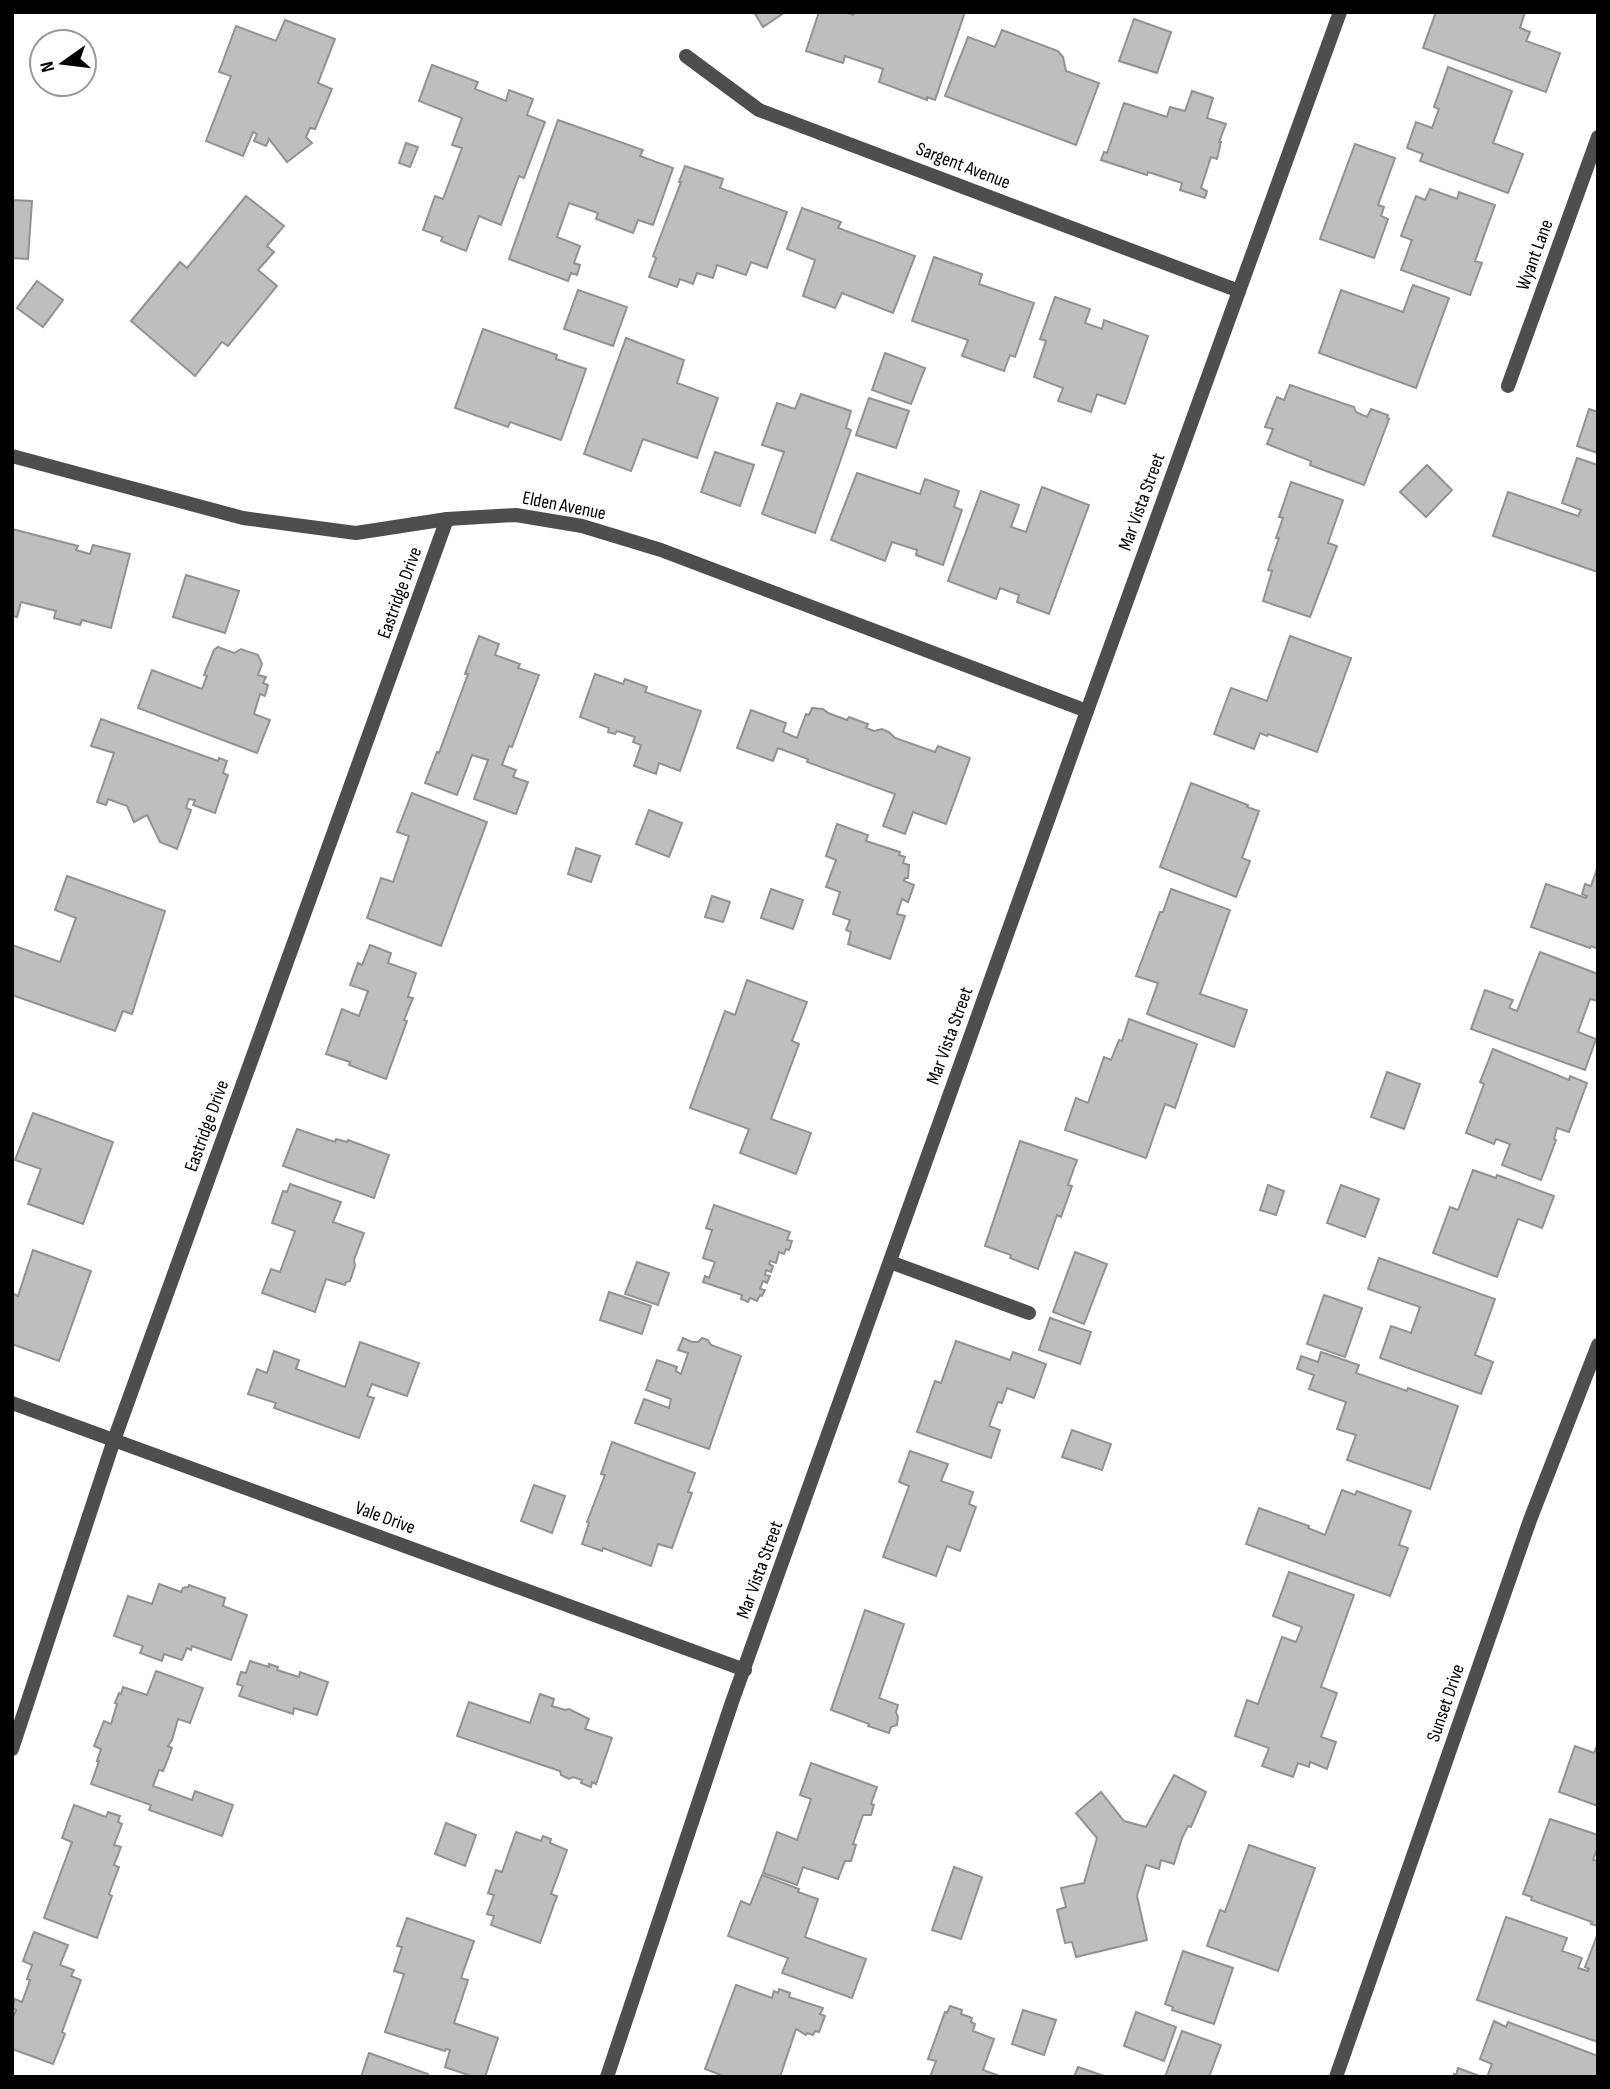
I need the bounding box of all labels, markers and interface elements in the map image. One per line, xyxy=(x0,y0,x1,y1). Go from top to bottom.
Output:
north arrow xyxy=(28,28,98,98)
text: N xyxy=(36,59,60,74)
street label: Sargent Avenue xyxy=(913,138,1013,194)
street label: Wyant Lane xyxy=(1512,216,1558,294)
street label: Mar Vista Street xyxy=(1114,450,1170,554)
street label: Elden Avenue xyxy=(520,487,608,525)
street label: Eastridge Drive xyxy=(373,544,427,642)
street label: Mar Vista Street xyxy=(922,984,978,1088)
street label: Eastridge Drive xyxy=(180,1077,234,1175)
street label: Vale Drive xyxy=(352,1496,418,1540)
street label: Mar Vista Street xyxy=(732,1518,788,1622)
street label: Sunset Drive xyxy=(1422,1661,1470,1745)

